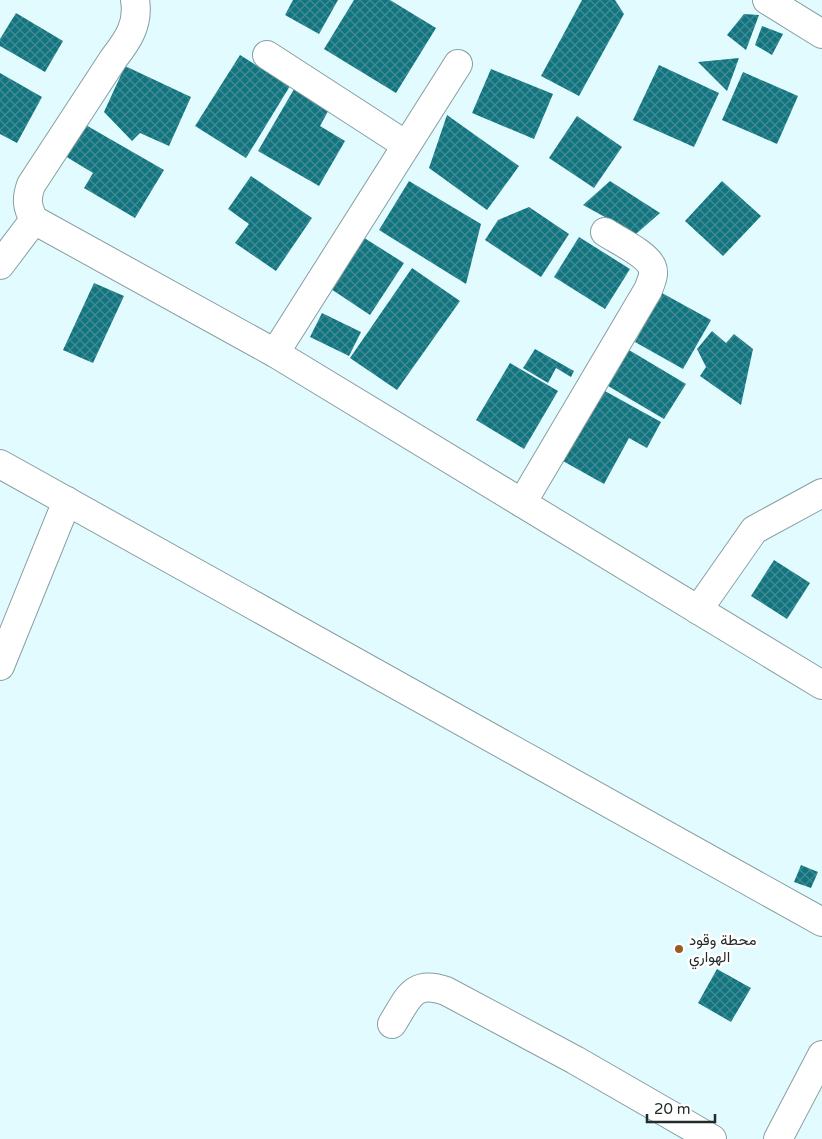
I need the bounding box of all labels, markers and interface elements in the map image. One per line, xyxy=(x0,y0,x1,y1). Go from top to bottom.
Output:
place label: محطة وقود الهواري xyxy=(689,931,756,970)
marker: محطة وقود الهواري xyxy=(673,943,685,955)
scale bar xyxy=(647,1092,714,1124)
text: 20 m xyxy=(654,1100,691,1118)

